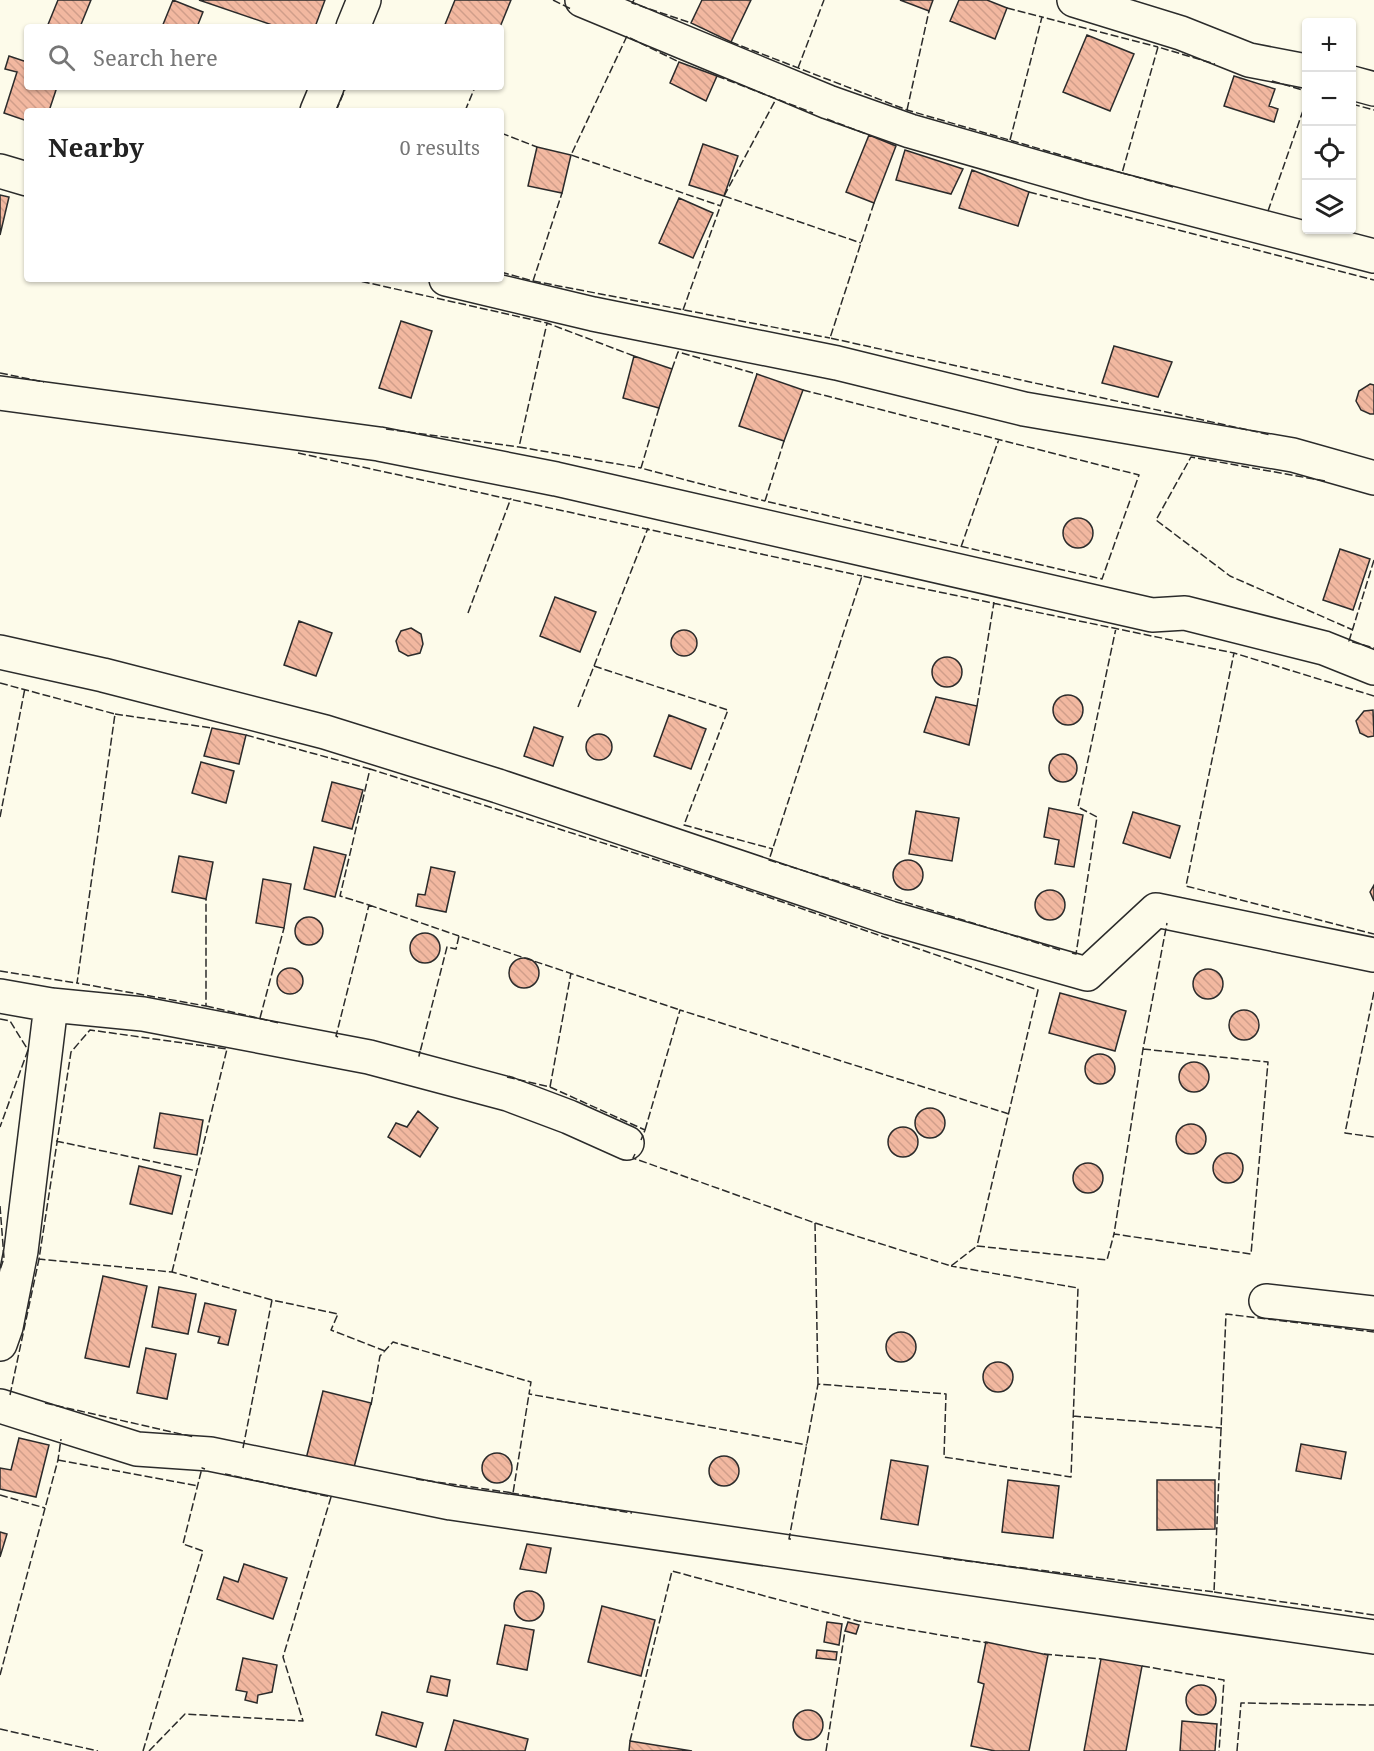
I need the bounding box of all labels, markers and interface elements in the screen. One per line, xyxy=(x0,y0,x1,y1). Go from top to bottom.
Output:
map controls xyxy=(1302,18,1356,234)
button: + xyxy=(1302,18,1356,72)
search box xyxy=(24,24,504,90)
icon: search xyxy=(45,41,78,74)
text: Search here xyxy=(93,42,218,72)
button: − xyxy=(1302,72,1356,126)
button: locate xyxy=(1302,126,1356,180)
text: Nearby xyxy=(48,129,144,165)
text: 0 results xyxy=(400,134,480,161)
button: layers xyxy=(1302,180,1356,234)

